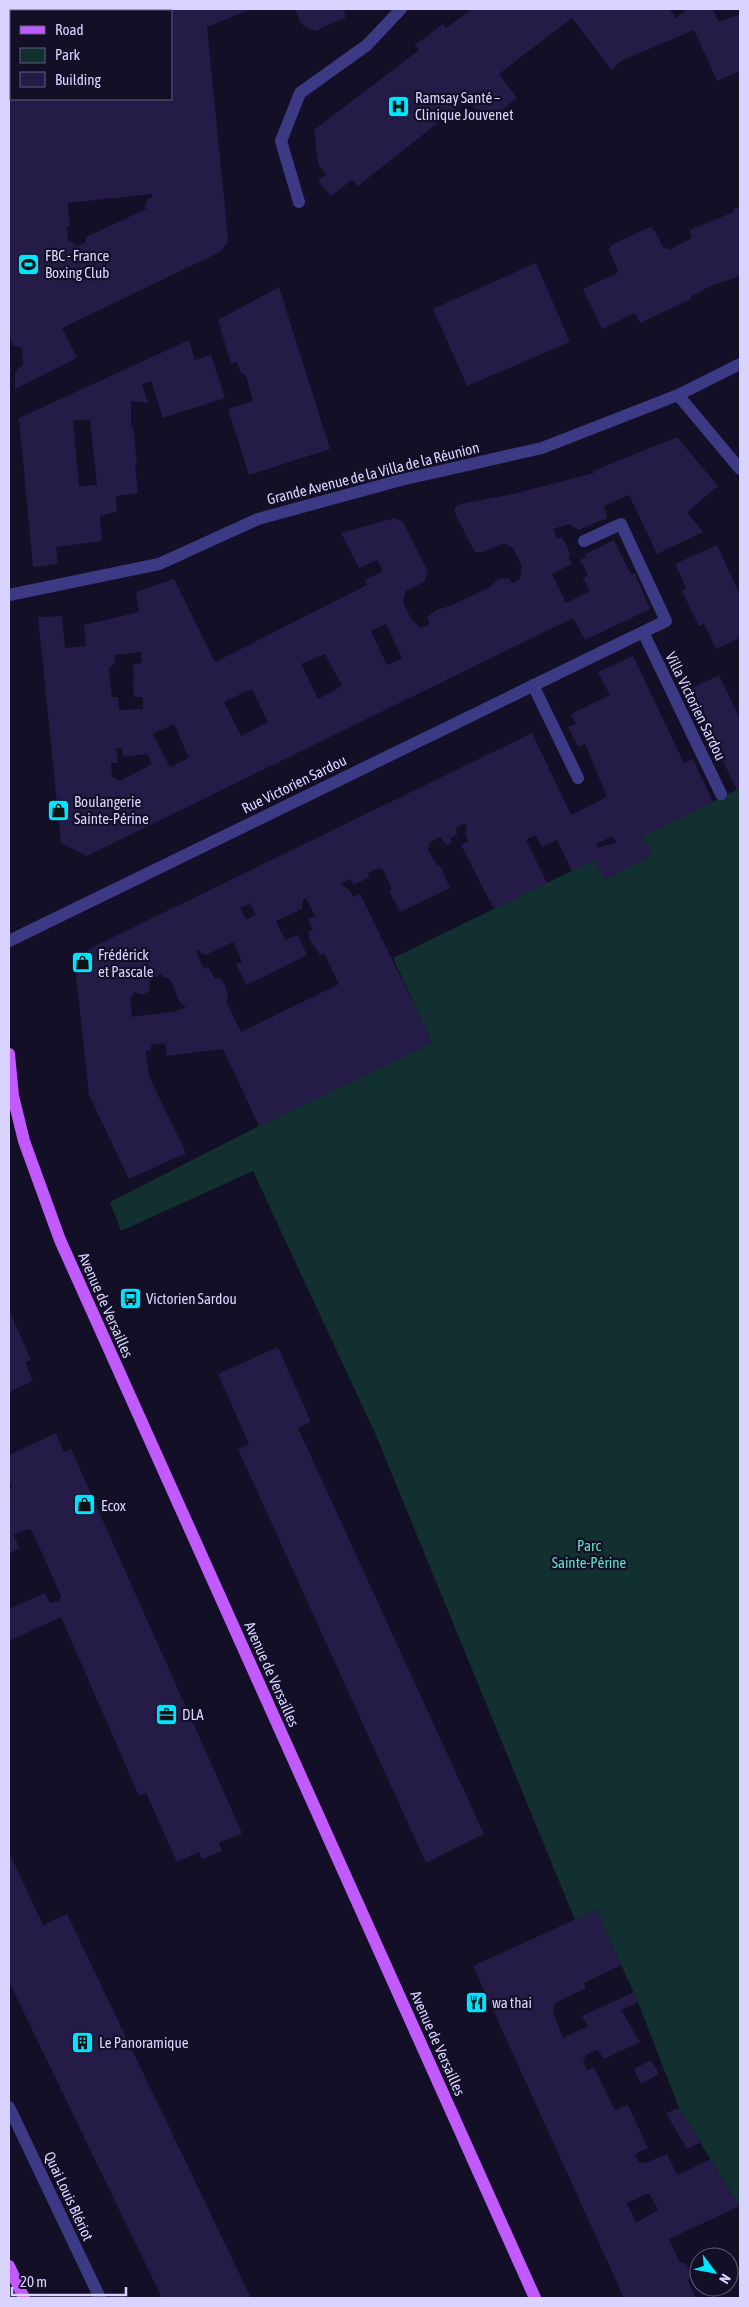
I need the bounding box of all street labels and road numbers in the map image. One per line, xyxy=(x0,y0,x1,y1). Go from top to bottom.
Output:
street label: Grande Avenue de la Villa de la Réunion xyxy=(265,438,481,508)
street label: Villa Victorien Sardou xyxy=(662,649,730,763)
street label: Rue Victorien Sardou xyxy=(239,751,349,817)
street label: Avenue de Versailles xyxy=(75,1250,137,1360)
street label: Avenue de Versailles xyxy=(241,1619,303,1729)
street label: Avenue de Versailles xyxy=(407,1988,469,2098)
street label: Quai Louis Blériot xyxy=(41,2149,97,2243)

